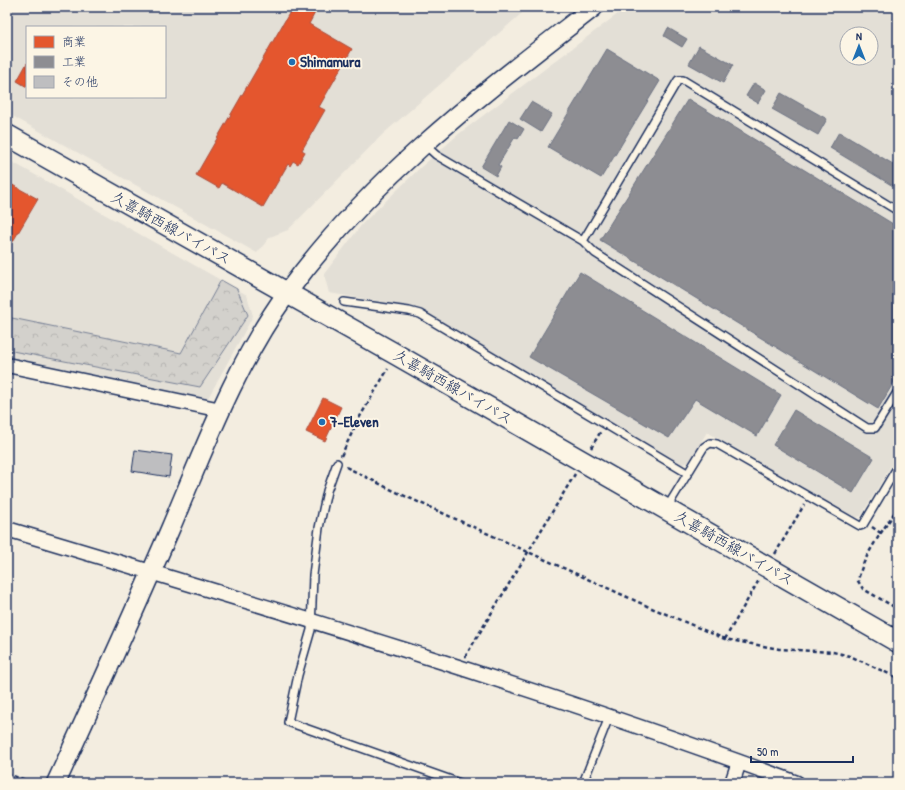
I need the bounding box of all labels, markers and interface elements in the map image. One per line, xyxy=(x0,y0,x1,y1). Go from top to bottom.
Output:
legend xyxy=(26,26,166,98)
north arrow xyxy=(839,26,879,66)
text: N xyxy=(856,29,862,43)
text: 商業 xyxy=(62,33,86,50)
place label: Shimamura xyxy=(300,51,361,72)
text: 工業 xyxy=(62,53,86,70)
marker: Shimamura xyxy=(287,57,297,67)
text: その他 xyxy=(62,73,98,90)
street label: 久喜騎西線バイパス xyxy=(107,186,235,269)
street label: 久喜騎西線バイパス xyxy=(390,344,517,429)
place label: 7-Eleven xyxy=(329,411,379,432)
marker: 7-Eleven xyxy=(317,417,327,427)
street label: 久喜騎西線バイパス xyxy=(671,505,798,590)
scale bar xyxy=(751,738,853,764)
text: 50 m xyxy=(757,743,778,760)

